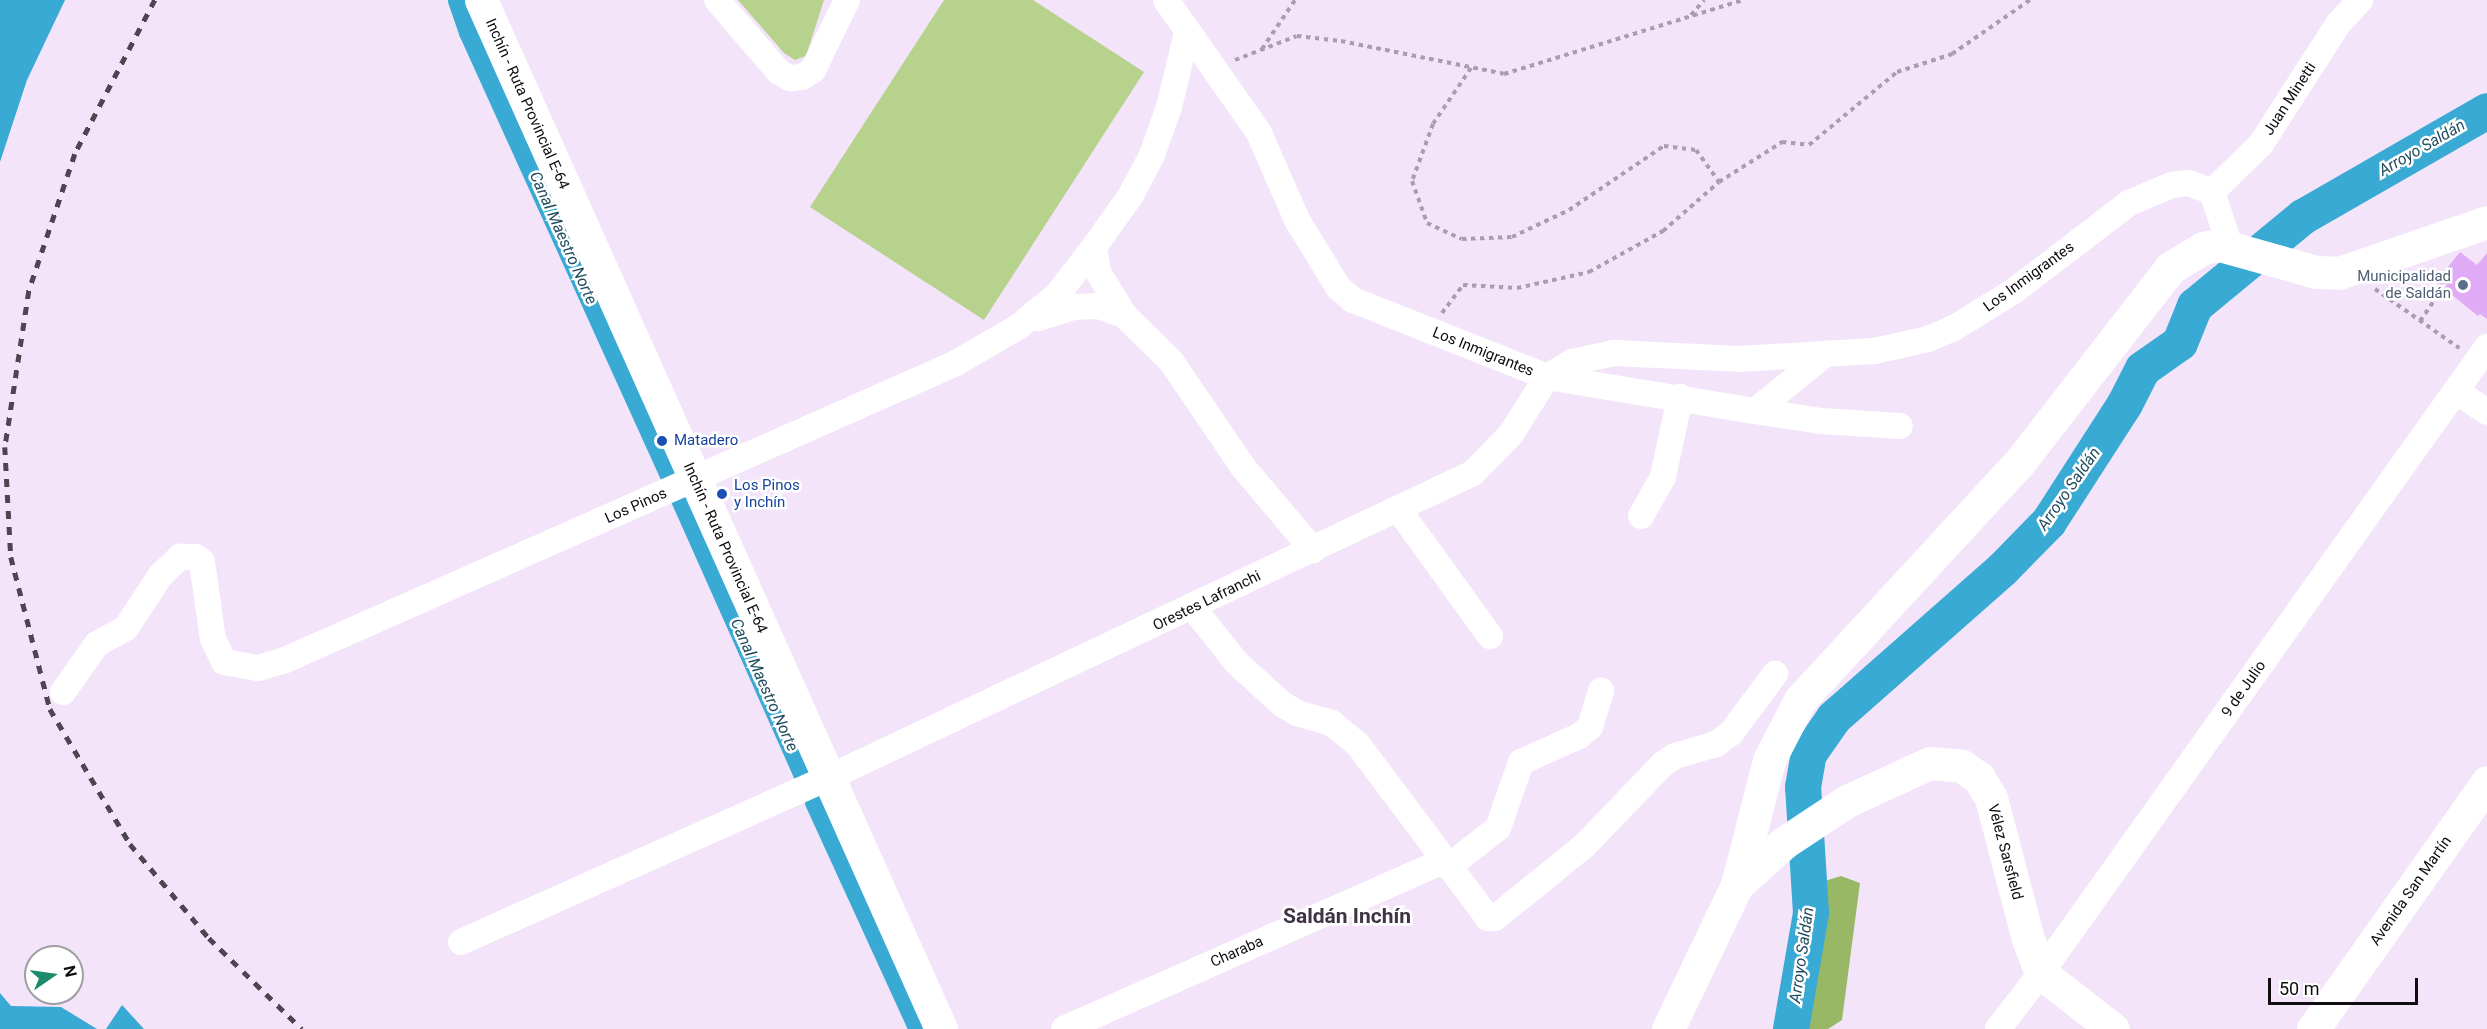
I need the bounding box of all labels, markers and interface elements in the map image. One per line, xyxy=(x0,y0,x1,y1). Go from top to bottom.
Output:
street label: Inchín - Ruta Provincial E-64 xyxy=(481,16,573,192)
street label: Juan Minetti xyxy=(2260,59,2320,139)
water label: Arroyo Saldán xyxy=(2375,116,2469,180)
water label: Canal Maestro Norte xyxy=(525,169,601,307)
street label: Los Inmigrantes xyxy=(1980,238,2078,316)
place label: Municipalidad de Saldán xyxy=(2357,267,2451,302)
marker: Municipalidad de Saldán xyxy=(2456,278,2470,292)
street label: Los Inmigrantes xyxy=(1430,324,1536,380)
place label: Matadero xyxy=(674,432,738,450)
marker: Matadero xyxy=(655,434,669,448)
water label: Arroyo Saldán xyxy=(2033,444,2105,534)
street label: Inchín - Ruta Provincial E-64 xyxy=(679,460,771,636)
place label: Los Pinos y Inchín xyxy=(734,476,800,511)
street label: Los Pinos xyxy=(602,484,670,528)
marker: Los Pinos y Inchín xyxy=(715,487,729,501)
street label: Orestes Lafranchi xyxy=(1150,567,1264,635)
water label: Canal Maestro Norte xyxy=(726,616,802,754)
street label: 9 de Julio xyxy=(2218,657,2270,721)
street label: Vélez Sarsfield xyxy=(1984,802,2026,902)
street label: Avenida San Martín xyxy=(2366,833,2456,949)
district label: Saldán Inchín xyxy=(1283,903,1411,929)
water label: Arroyo Saldán xyxy=(1786,906,1818,1004)
street label: Charaba xyxy=(1208,932,1266,972)
north arrow xyxy=(24,945,84,1005)
text: N xyxy=(60,964,81,979)
scale bar xyxy=(2271,966,2421,1004)
text: 50 m xyxy=(2279,978,2319,999)

